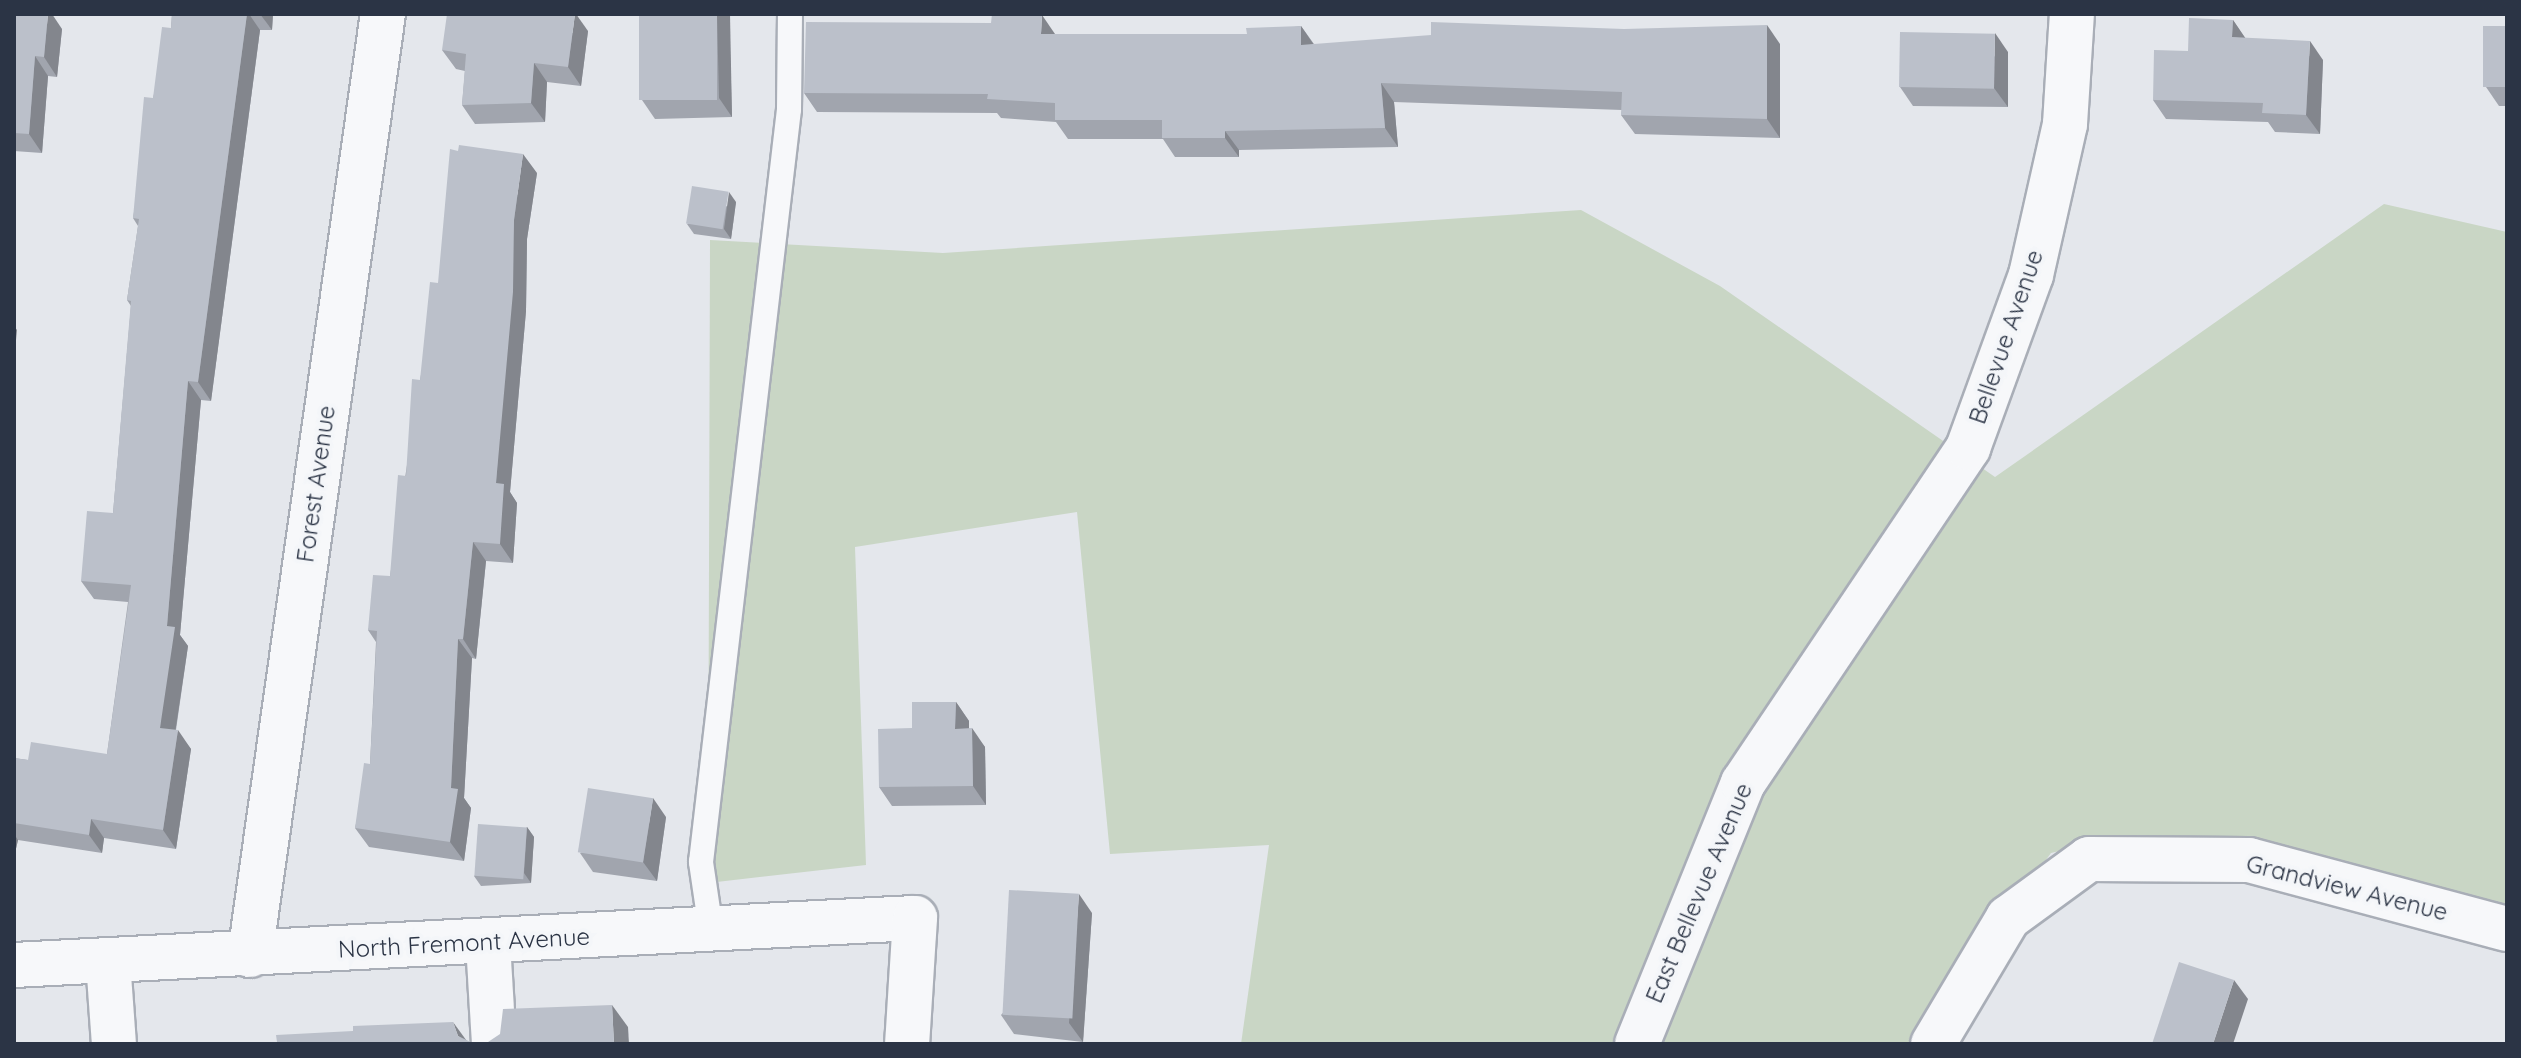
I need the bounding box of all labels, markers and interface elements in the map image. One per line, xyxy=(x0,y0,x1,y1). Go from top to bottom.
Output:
street label: Bellevue Avenue xyxy=(1963,246,2049,428)
street label: Forest Avenue xyxy=(291,404,341,564)
street label: East Bellevue Avenue xyxy=(1640,779,1758,1007)
street label: Grandview Avenue xyxy=(2243,849,2451,927)
street label: North Fremont Avenue xyxy=(337,922,591,964)

